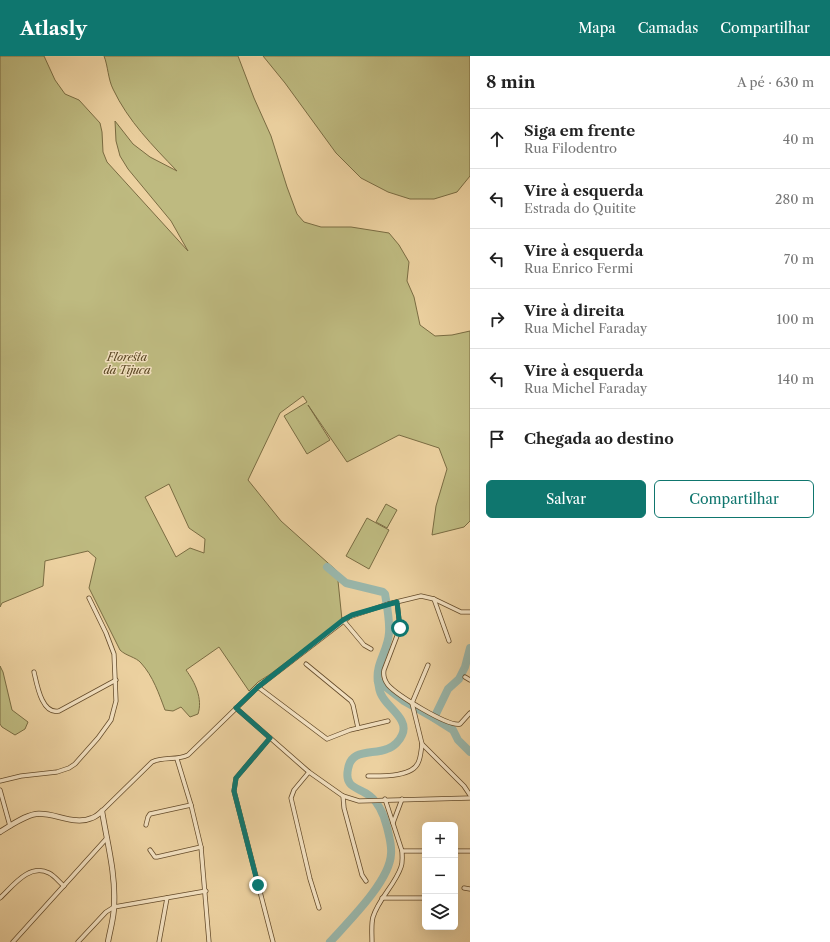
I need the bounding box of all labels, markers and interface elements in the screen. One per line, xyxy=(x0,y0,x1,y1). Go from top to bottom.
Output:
text: Atlasly xyxy=(20,17,87,40)
text: Mapa xyxy=(578,19,616,37)
text: Camadas xyxy=(638,19,698,37)
text: Compartilhar xyxy=(720,19,810,37)
text: 8 min xyxy=(486,72,535,92)
text: A pé · 630 m xyxy=(737,74,814,90)
text: Siga em frente xyxy=(524,121,635,140)
icon: ahead xyxy=(486,128,508,150)
text: 40 m xyxy=(783,131,814,147)
text: Rua Filodentro xyxy=(524,140,617,156)
text: Vire à esquerda xyxy=(524,181,643,200)
icon: left xyxy=(486,188,508,210)
text: 280 m xyxy=(775,191,814,207)
text: Estrada do Quitite xyxy=(524,200,636,216)
text: Vire à esquerda xyxy=(524,241,643,260)
icon: left xyxy=(486,248,508,270)
text: 70 m xyxy=(784,251,814,267)
text: Rua Enrico Fermi xyxy=(524,260,633,276)
text: Vire à direita xyxy=(524,301,624,320)
icon: right xyxy=(486,308,508,330)
text: 100 m xyxy=(776,311,814,327)
text: Rua Michel Faraday xyxy=(524,320,647,336)
park label: Floresta da Tijuca xyxy=(103,350,151,377)
text: Vire à esquerda xyxy=(524,361,643,380)
icon: left xyxy=(486,368,508,390)
text: 140 m xyxy=(777,371,814,387)
text: Rua Michel Faraday xyxy=(524,380,647,396)
icon: arrive xyxy=(486,428,508,450)
text: Chegada ao destino xyxy=(524,429,674,448)
button: Salvar xyxy=(486,480,646,518)
button: Compartilhar xyxy=(654,480,814,518)
route start xyxy=(391,619,409,637)
map controls xyxy=(422,822,458,930)
button: + xyxy=(422,822,458,858)
button: − xyxy=(422,858,458,894)
route end xyxy=(249,876,267,894)
button: layers xyxy=(422,894,458,930)

